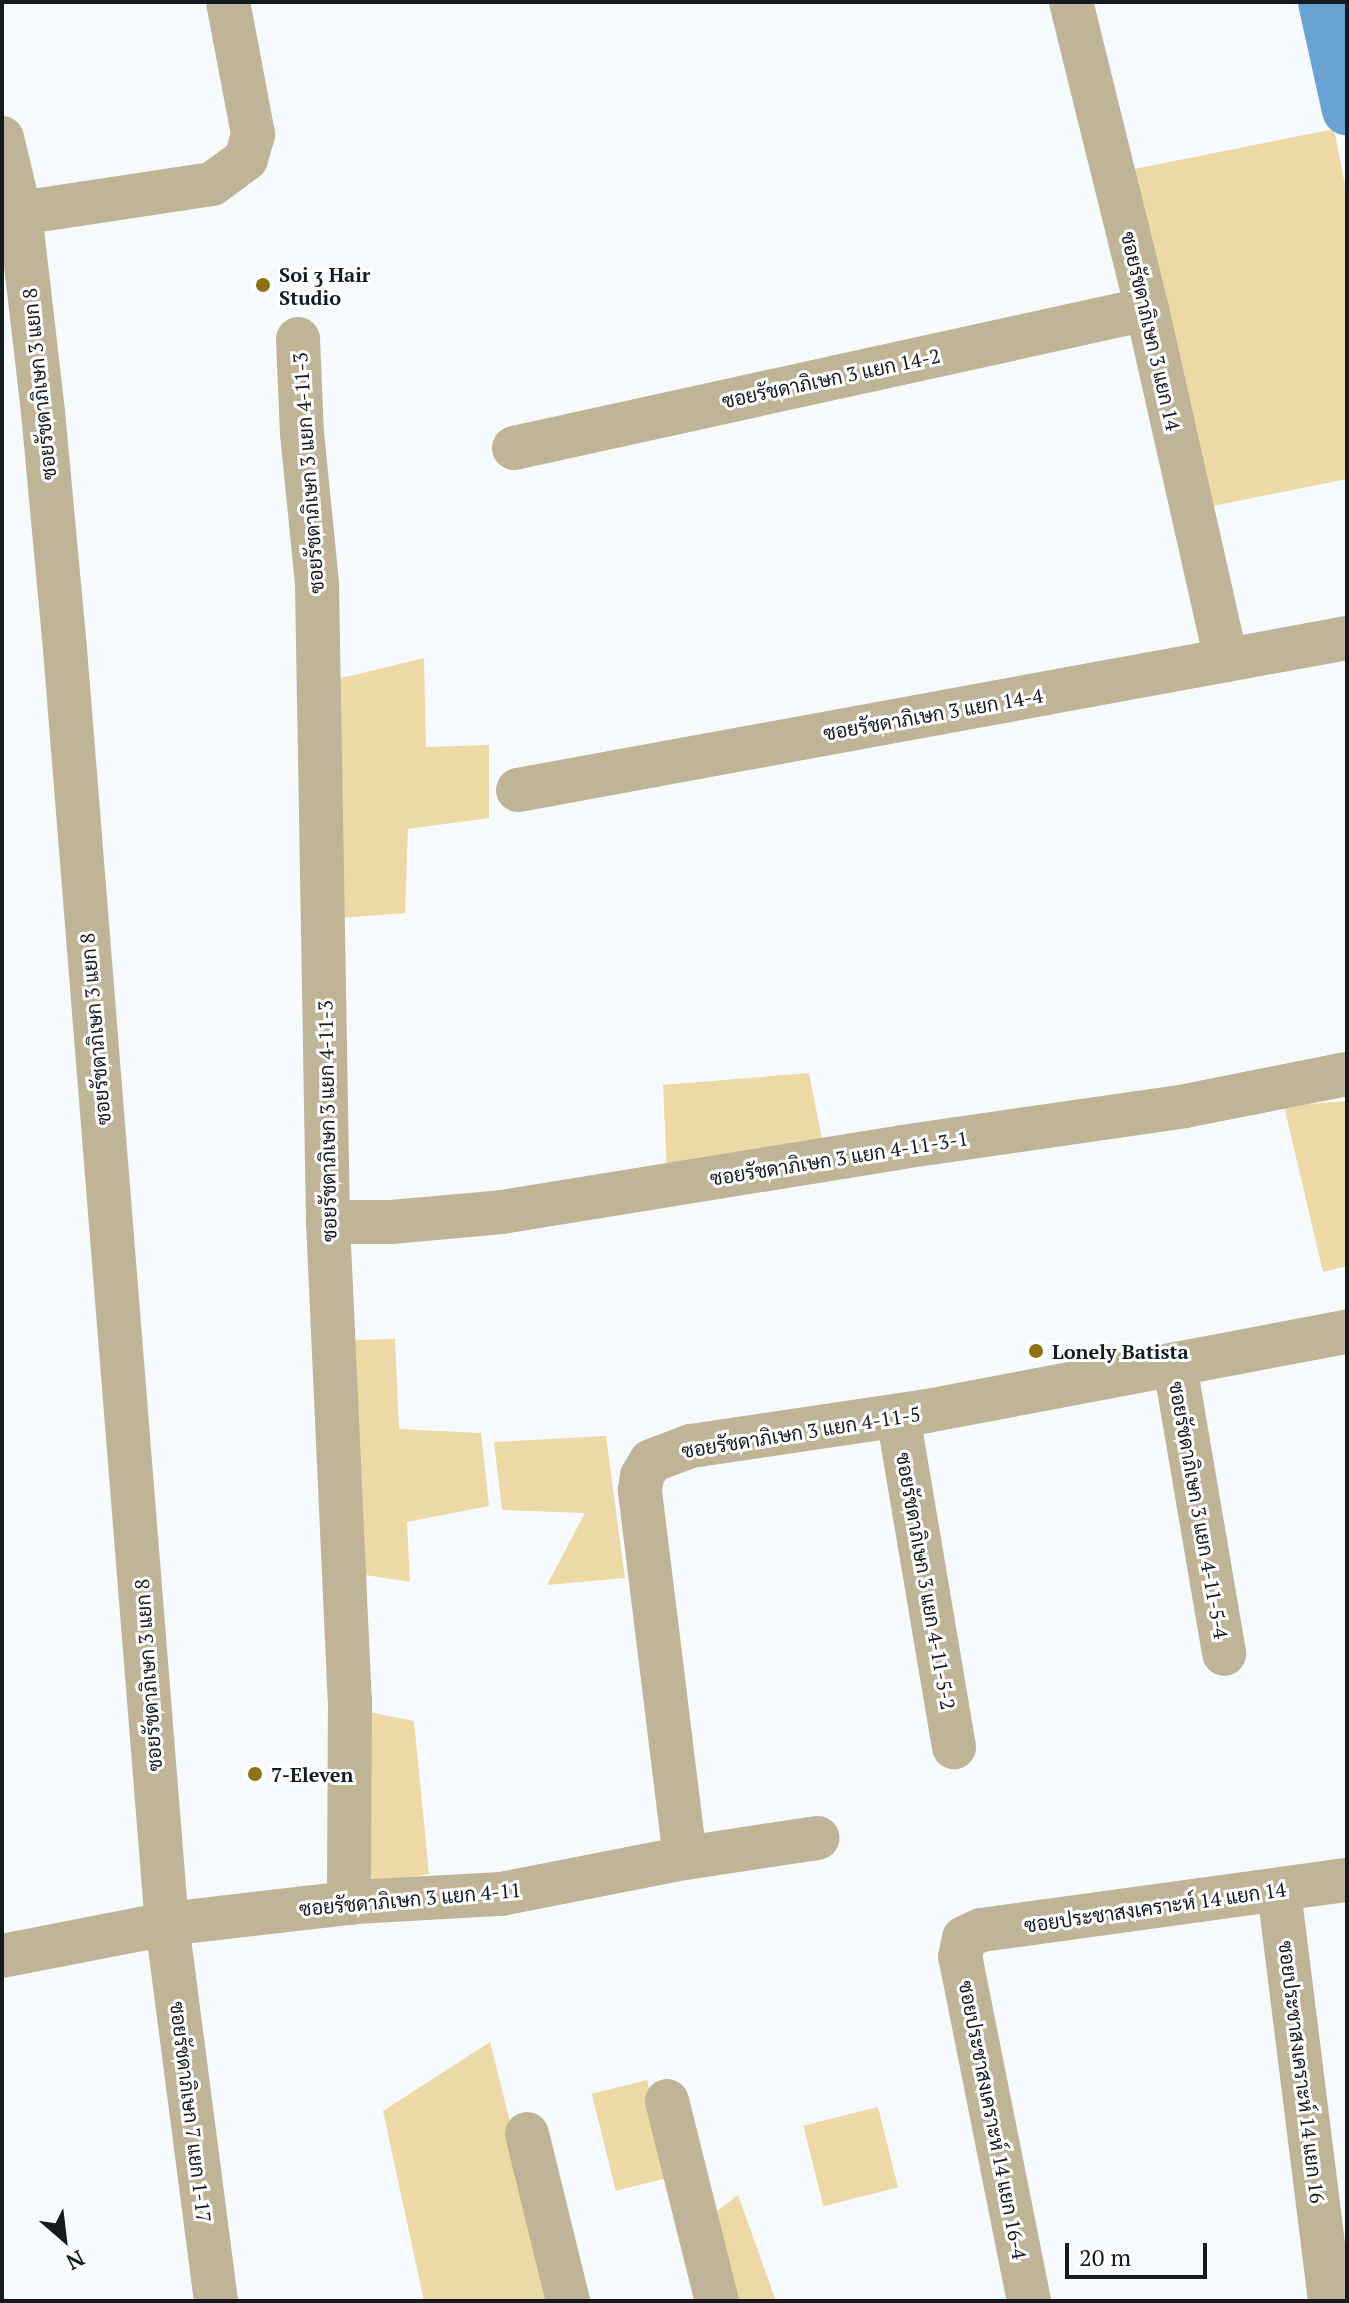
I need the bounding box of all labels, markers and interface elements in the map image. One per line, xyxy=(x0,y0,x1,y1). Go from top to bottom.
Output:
street label: ซอยรัชดาภิเษก 3 แยก 14 xyxy=(1116,229,1186,433)
place label: Soi ʒ Hair Studio xyxy=(279,262,370,309)
marker: Soi ʒ Hair Studio xyxy=(254,276,272,294)
street label: ซอยรัชดาภิเษก 3 แยก 8 xyxy=(17,287,61,481)
street label: ซอยรัชดาภิเษก 3 แยก 14-2 xyxy=(720,343,942,413)
street label: ซอยรัชดาภิเษก 3 แยก 4-11-3 xyxy=(288,352,328,594)
street label: ซอยรัชดาภิเษก 3 แยก 14-4 xyxy=(821,683,1045,745)
street label: ซอยรัชดาภิเษก 3 แยก 8 xyxy=(75,932,115,1126)
street label: ซอยรัชดาภิเษก 3 แยก 4-11-3 xyxy=(313,1000,341,1242)
street label: ซอยรัชดาภิเษก 3 แยก 4-11-3-1 xyxy=(708,1126,970,1190)
place label: Lonely Batista xyxy=(1052,1339,1189,1363)
marker: Lonely Batista xyxy=(1027,1342,1045,1360)
street label: ซอยรัชดาภิเษก 3 แยก 4-11-5-4 xyxy=(1165,1379,1233,1641)
street label: ซอยรัชดาภิเษก 3 แยก 4-11-5 xyxy=(680,1401,922,1463)
street label: ซอยรัชดาภิเษก 3 แยก 4-11-5-2 xyxy=(892,1450,960,1712)
street label: ซอยรัชดาภิเษก 3 แยก 8 xyxy=(129,1578,167,1772)
place label: 7-Eleven xyxy=(271,1762,353,1786)
marker: 7-Eleven xyxy=(246,1765,264,1783)
street label: ซอยรัชดาภิเษก 3 แยก 4-11 xyxy=(298,1877,522,1921)
street label: ซอยประชาสงเคราะห์ 14 แยก 14 xyxy=(1022,1877,1288,1937)
street label: ซอยประชาสงเคราะห์ 14 แยก 16 xyxy=(1274,1939,1330,2205)
street label: ซอยประชาสงเคราะห์ 14 แยก 16-4 xyxy=(954,1979,1032,2261)
street label: ซอยรัชดาภิเษก 7 แยก 1-17 xyxy=(166,2000,216,2224)
north arrow xyxy=(24,2199,104,2279)
scale bar xyxy=(1069,2227,1211,2277)
text: 20 m xyxy=(1079,2241,1131,2273)
text: N xyxy=(61,2244,90,2277)

